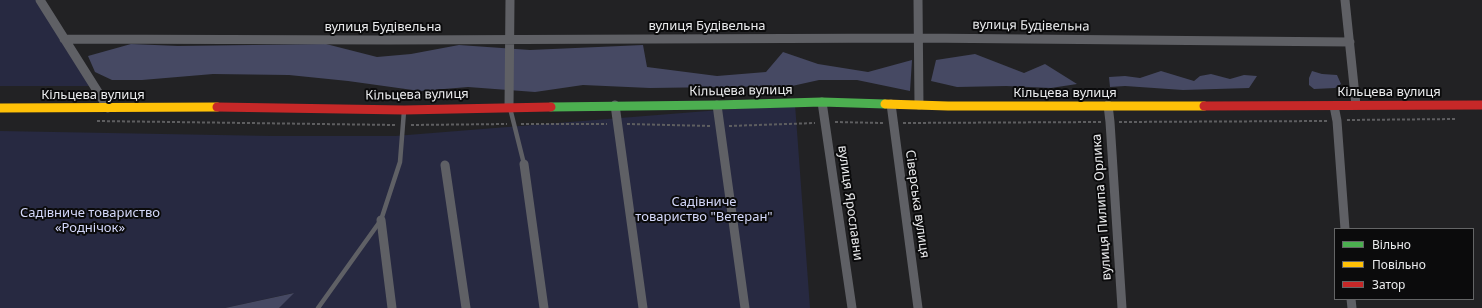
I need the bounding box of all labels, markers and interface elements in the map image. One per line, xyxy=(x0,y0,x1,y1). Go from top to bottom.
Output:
street label: вулиця Будівельна xyxy=(972,17,1090,35)
street label: вулиця Будівельна xyxy=(648,18,766,34)
street label: вулиця Будівельна xyxy=(324,19,442,35)
street label: Кільцева вулиця xyxy=(689,82,793,100)
street label: Кільцева вулиця xyxy=(1337,84,1441,100)
street label: Кільцева вулиця xyxy=(1013,85,1117,101)
street label: Кільцева вулиця xyxy=(365,86,469,104)
street label: Кільцева вулиця xyxy=(41,87,145,103)
street label: вулиця Пилипа Орлика xyxy=(1089,133,1115,281)
street label: вулиця Ярославни xyxy=(834,144,866,262)
street label: Сіверська вулиця xyxy=(902,149,932,259)
park label: Садівниче товариство "Ветеран" xyxy=(635,194,773,225)
park label: Садівниче товариство «Роднічок» xyxy=(20,205,160,236)
legend xyxy=(1334,228,1474,300)
text: Вільно xyxy=(1372,236,1411,253)
text: Повільно xyxy=(1372,256,1426,273)
text: Затор xyxy=(1372,276,1405,293)

